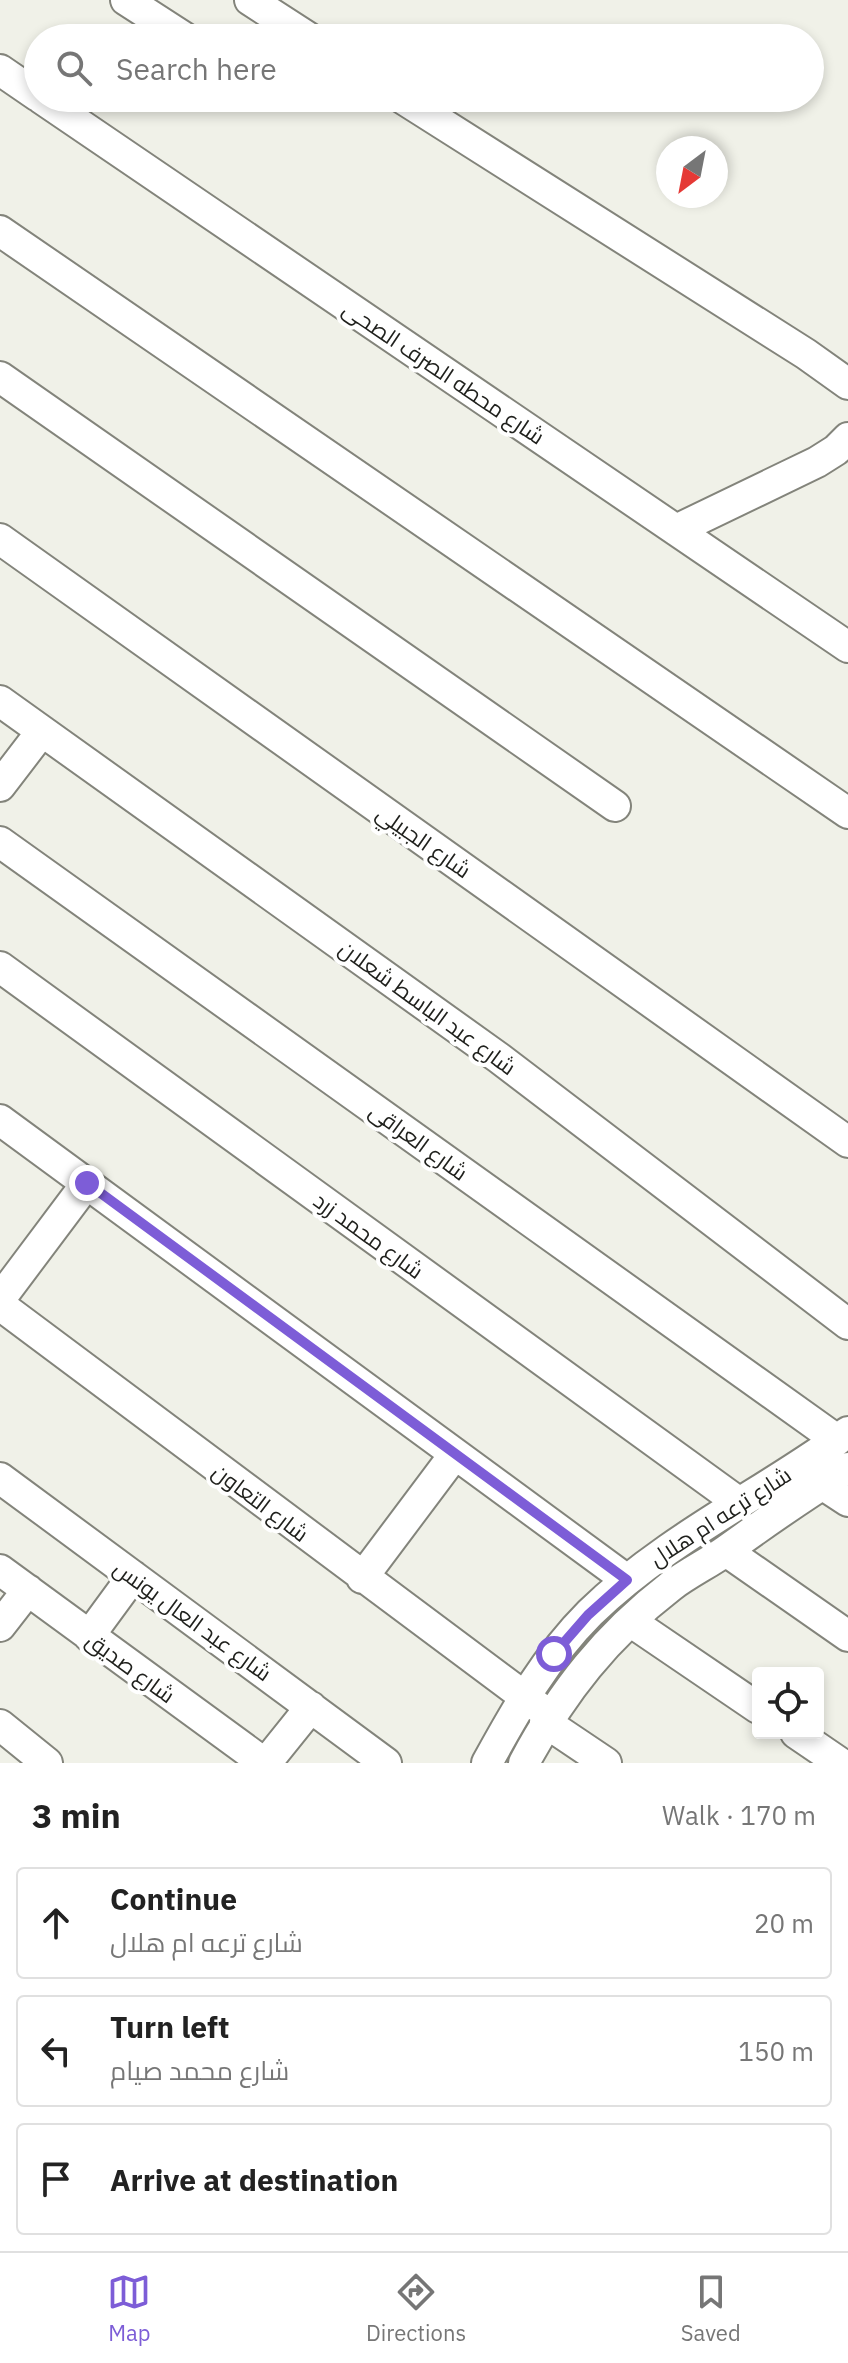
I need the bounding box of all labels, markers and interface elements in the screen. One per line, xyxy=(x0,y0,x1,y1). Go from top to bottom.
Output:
search box xyxy=(24,24,824,112)
icon: search xyxy=(52,46,96,90)
text: Search here xyxy=(116,49,277,88)
north arrow xyxy=(656,136,728,208)
street label: شارع محطه الصرف الصحى xyxy=(337,294,551,451)
street label: شارع الجبيلي xyxy=(369,798,477,887)
street label: شارع عبد الباسط شعلان xyxy=(333,933,522,1082)
street label: شارع العراقى xyxy=(363,1096,474,1187)
route end xyxy=(69,1165,105,1201)
street label: شارع محمد زرد xyxy=(308,1185,430,1286)
street label: شارع التعاون xyxy=(206,1456,315,1548)
street label: شارع ترعه ام هلال xyxy=(644,1459,797,1574)
street label: شارع عبد العال يونس xyxy=(108,1553,278,1688)
street label: شارع صديق xyxy=(80,1625,181,1710)
route start xyxy=(536,1636,572,1672)
map controls xyxy=(752,1667,824,1739)
button: locate xyxy=(752,1667,824,1739)
text: 3 min xyxy=(32,1793,121,1837)
text: Walk · 170 m xyxy=(662,1798,816,1832)
text: Continue xyxy=(110,1879,237,1918)
icon: ahead xyxy=(34,1901,78,1945)
text: 20 m xyxy=(754,1906,814,1940)
text: شارع ترعه ام هلال xyxy=(110,1925,303,1959)
text: Turn left xyxy=(110,2007,229,2046)
icon: left xyxy=(34,2029,78,2073)
text: 150 m xyxy=(738,2034,814,2068)
text: شارع محمد صيام xyxy=(110,2053,289,2087)
icon: arrive xyxy=(34,2157,78,2201)
text: Arrive at destination xyxy=(110,2160,398,2199)
tab: Map xyxy=(107,2270,151,2347)
tab: Directions xyxy=(366,2270,466,2347)
tab: Saved xyxy=(681,2270,741,2347)

